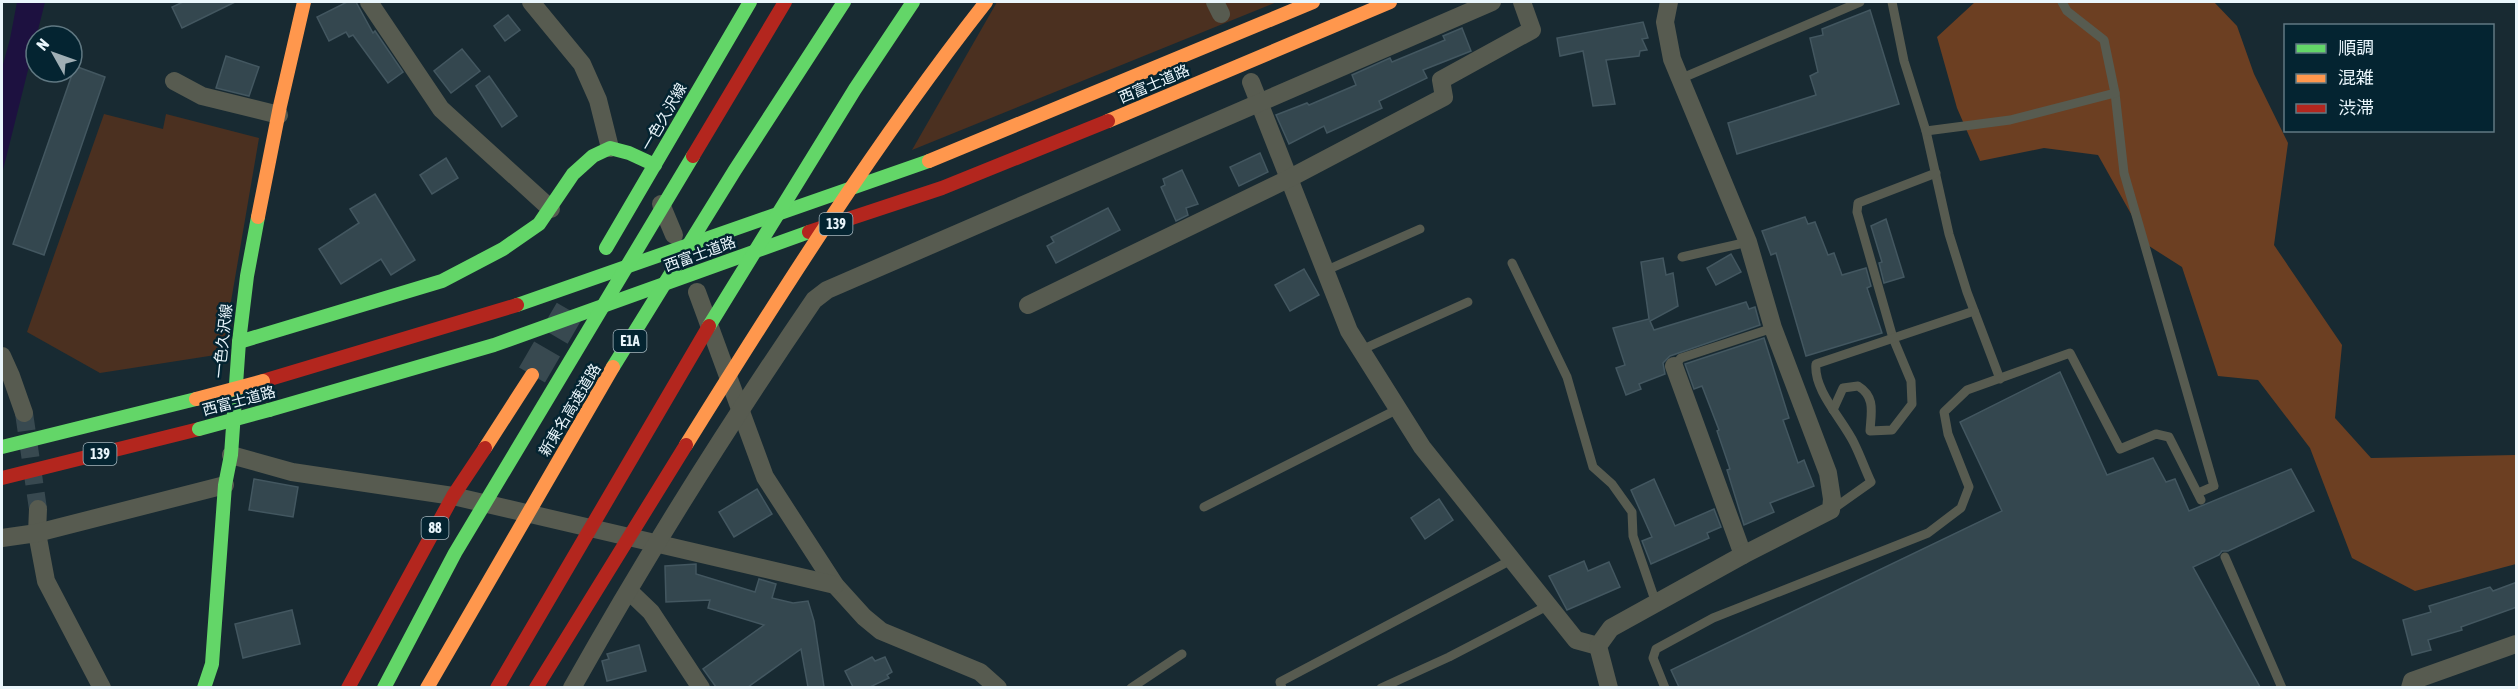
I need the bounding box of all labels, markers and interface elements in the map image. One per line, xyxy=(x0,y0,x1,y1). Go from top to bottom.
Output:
north arrow xyxy=(24,24,84,84)
legend xyxy=(2284,24,2494,132)
text: N xyxy=(33,35,52,54)
text: 順調 xyxy=(2338,37,2374,58)
street label: 西富士道路 xyxy=(1116,61,1192,106)
text: 混雑 xyxy=(2338,67,2374,88)
street label: 一色久沢線 xyxy=(637,80,690,153)
text: 渋滞 xyxy=(2338,97,2374,118)
road number: 139 xyxy=(820,213,852,235)
street label: 西富士道路 xyxy=(662,233,738,274)
street label: 一色久沢線 xyxy=(210,303,235,379)
road number: E1A xyxy=(614,330,646,352)
street label: 新東名高速道路 xyxy=(535,360,604,459)
street label: 西富士道路 xyxy=(200,383,277,418)
road number: 139 xyxy=(84,443,116,465)
road number: 88 xyxy=(422,517,448,539)

